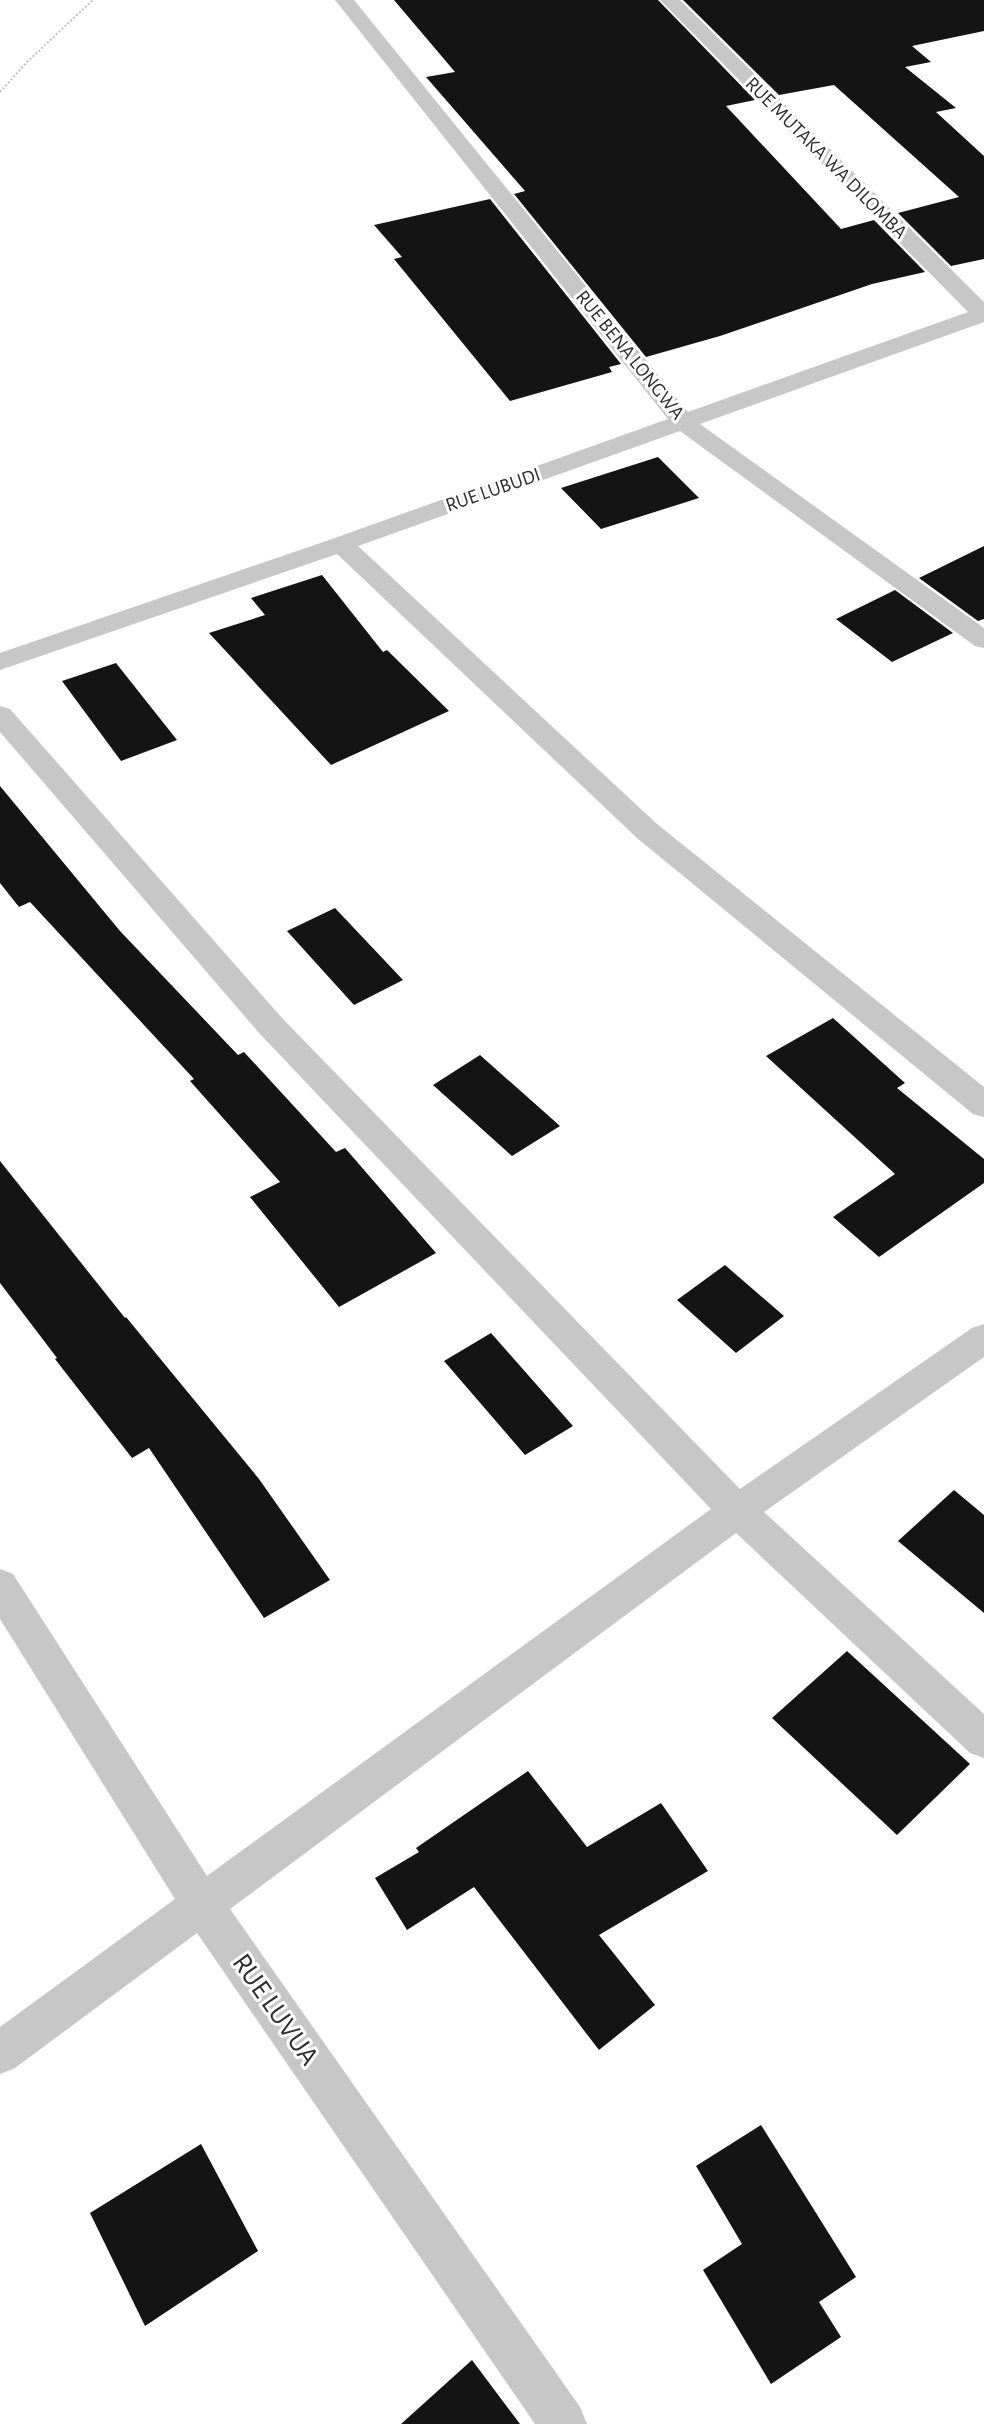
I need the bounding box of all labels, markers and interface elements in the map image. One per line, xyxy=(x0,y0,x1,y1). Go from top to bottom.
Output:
street label: RUE MUTAKA WA DILOMBA xyxy=(741,73,911,243)
street label: RUE BENA LONGWA xyxy=(572,287,688,424)
street label: RUE LUBUDI xyxy=(443,465,543,515)
street label: RUE LUVUA xyxy=(227,1949,323,2071)

